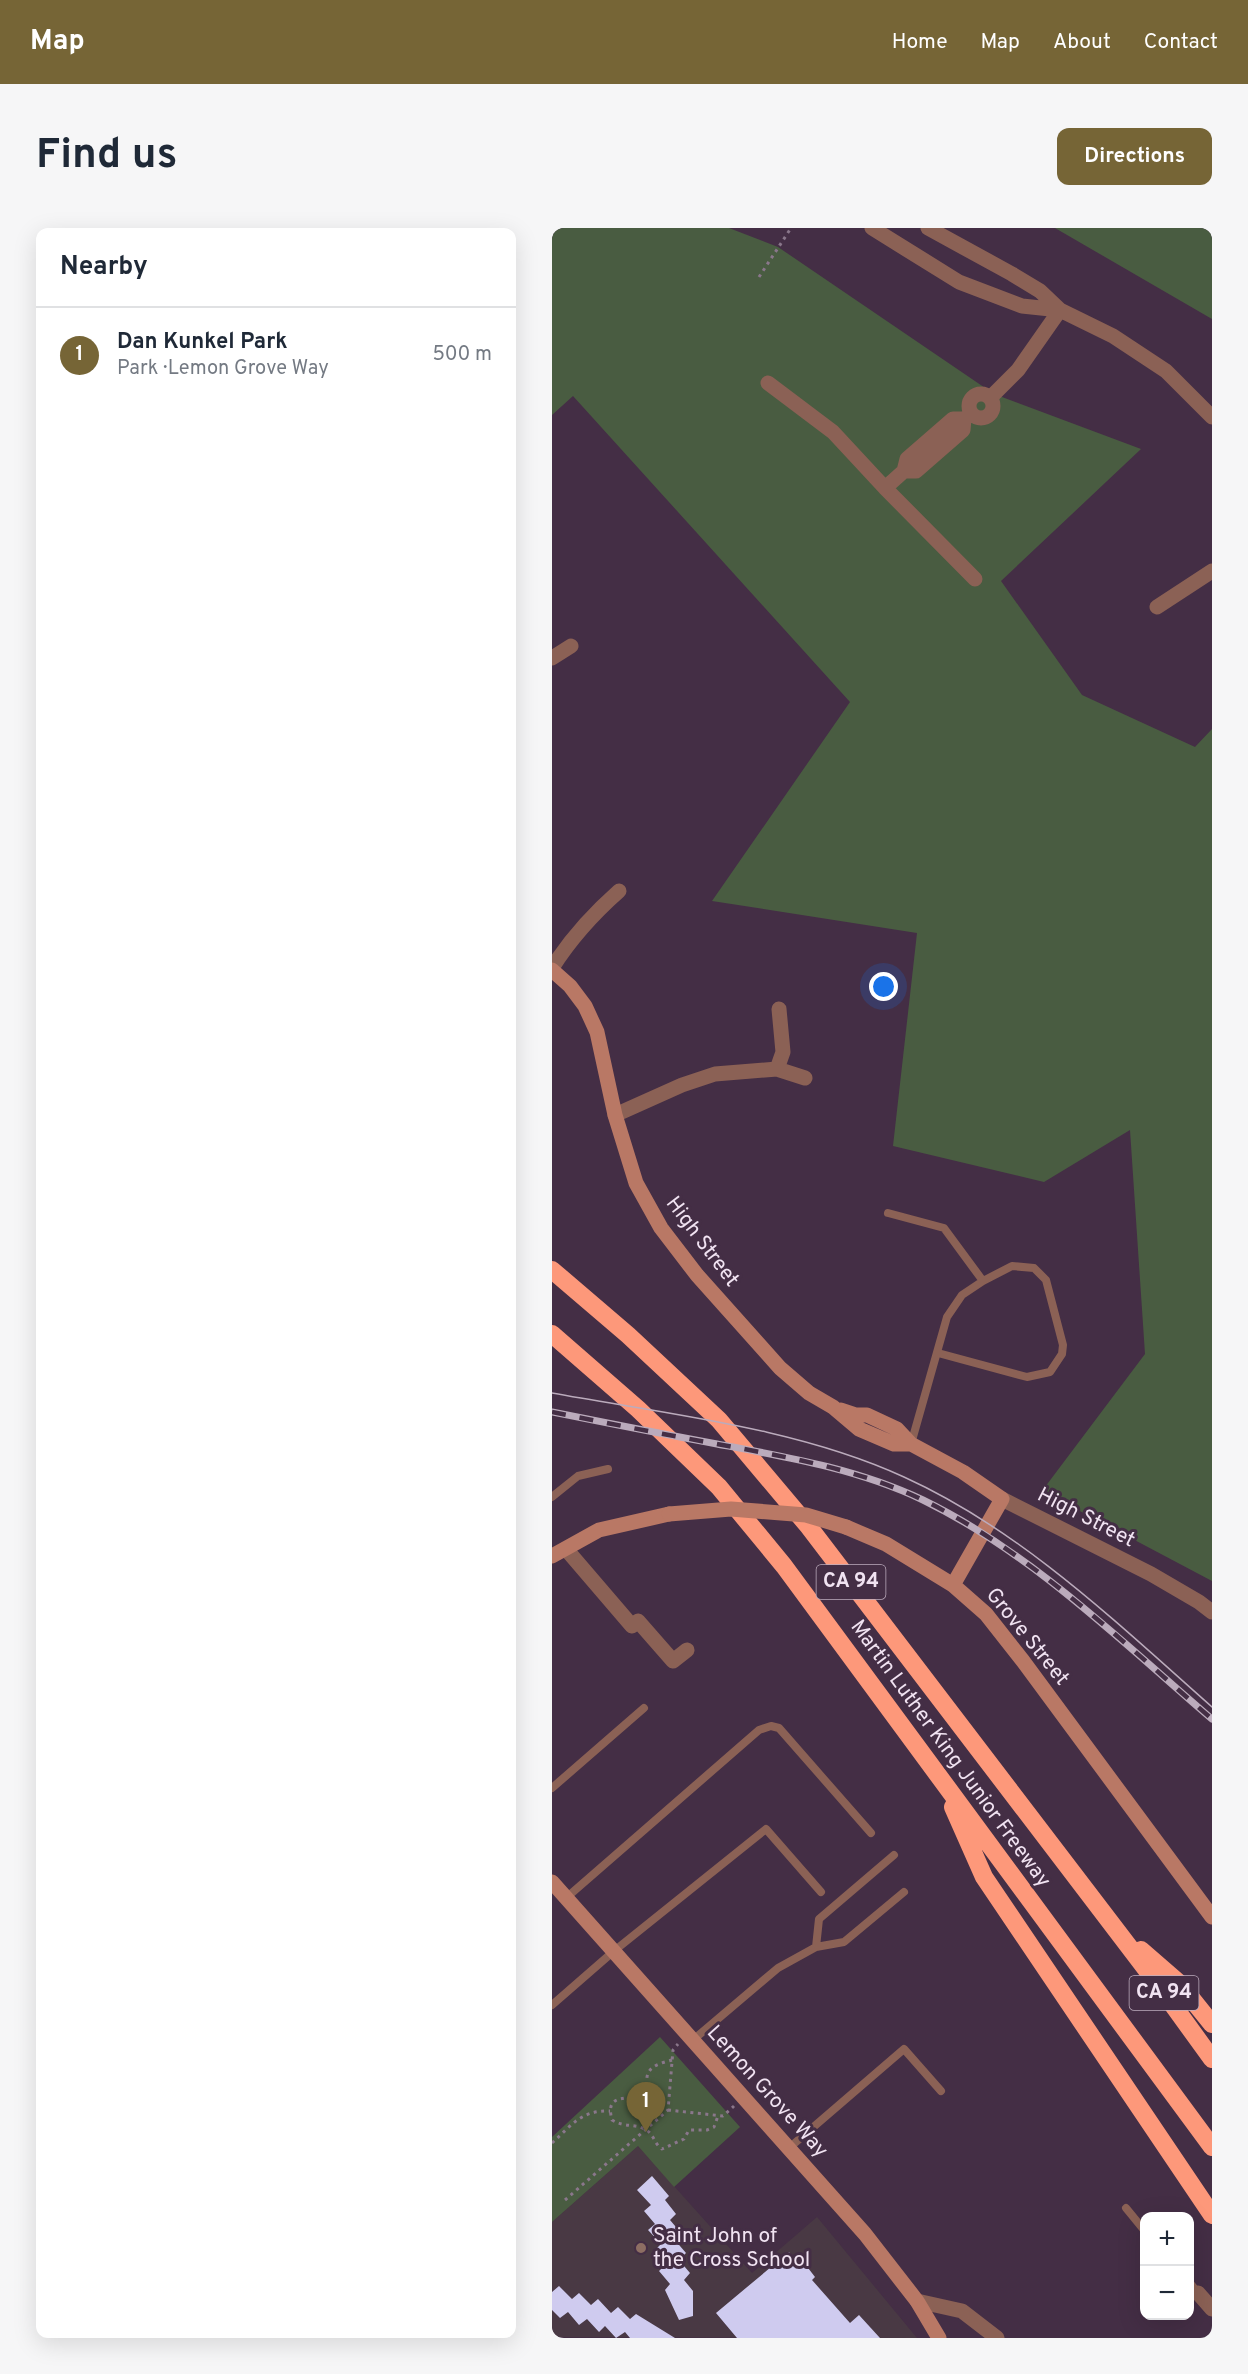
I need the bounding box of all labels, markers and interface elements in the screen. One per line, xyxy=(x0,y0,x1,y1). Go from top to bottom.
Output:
text: Map xyxy=(30,24,85,60)
text: Home xyxy=(892,29,948,56)
text: Map xyxy=(981,29,1020,56)
text: About xyxy=(1053,29,1111,56)
text: Contact xyxy=(1144,29,1218,56)
button: Directions xyxy=(1057,128,1212,185)
text: Find us xyxy=(36,130,177,183)
text: Nearby xyxy=(60,251,148,284)
text: Dan Kunkel Park xyxy=(117,329,287,356)
text: 1 xyxy=(76,342,84,368)
text: 500 m xyxy=(432,342,492,368)
text: Park · Lemon Grove Way xyxy=(117,356,329,382)
your location xyxy=(869,972,898,1001)
street label: High Street xyxy=(659,1191,745,1293)
street label: High Street xyxy=(1032,1482,1140,1554)
road number: CA 94 xyxy=(816,1565,886,1599)
street label: Grove Street xyxy=(979,1582,1075,1692)
street label: Martin Luther King Junior Freeway xyxy=(844,1615,1056,1893)
road number: CA 94 xyxy=(1130,1976,1198,2010)
street label: Lemon Grove Way xyxy=(700,2020,834,2164)
pin: 1 xyxy=(626,2082,665,2132)
map controls xyxy=(1140,2212,1194,2320)
button: + xyxy=(1140,2212,1194,2266)
place label: Saint John of the Cross School xyxy=(653,2223,810,2274)
marker: Saint John of the Cross School xyxy=(634,2241,648,2255)
button: − xyxy=(1140,2266,1194,2320)

